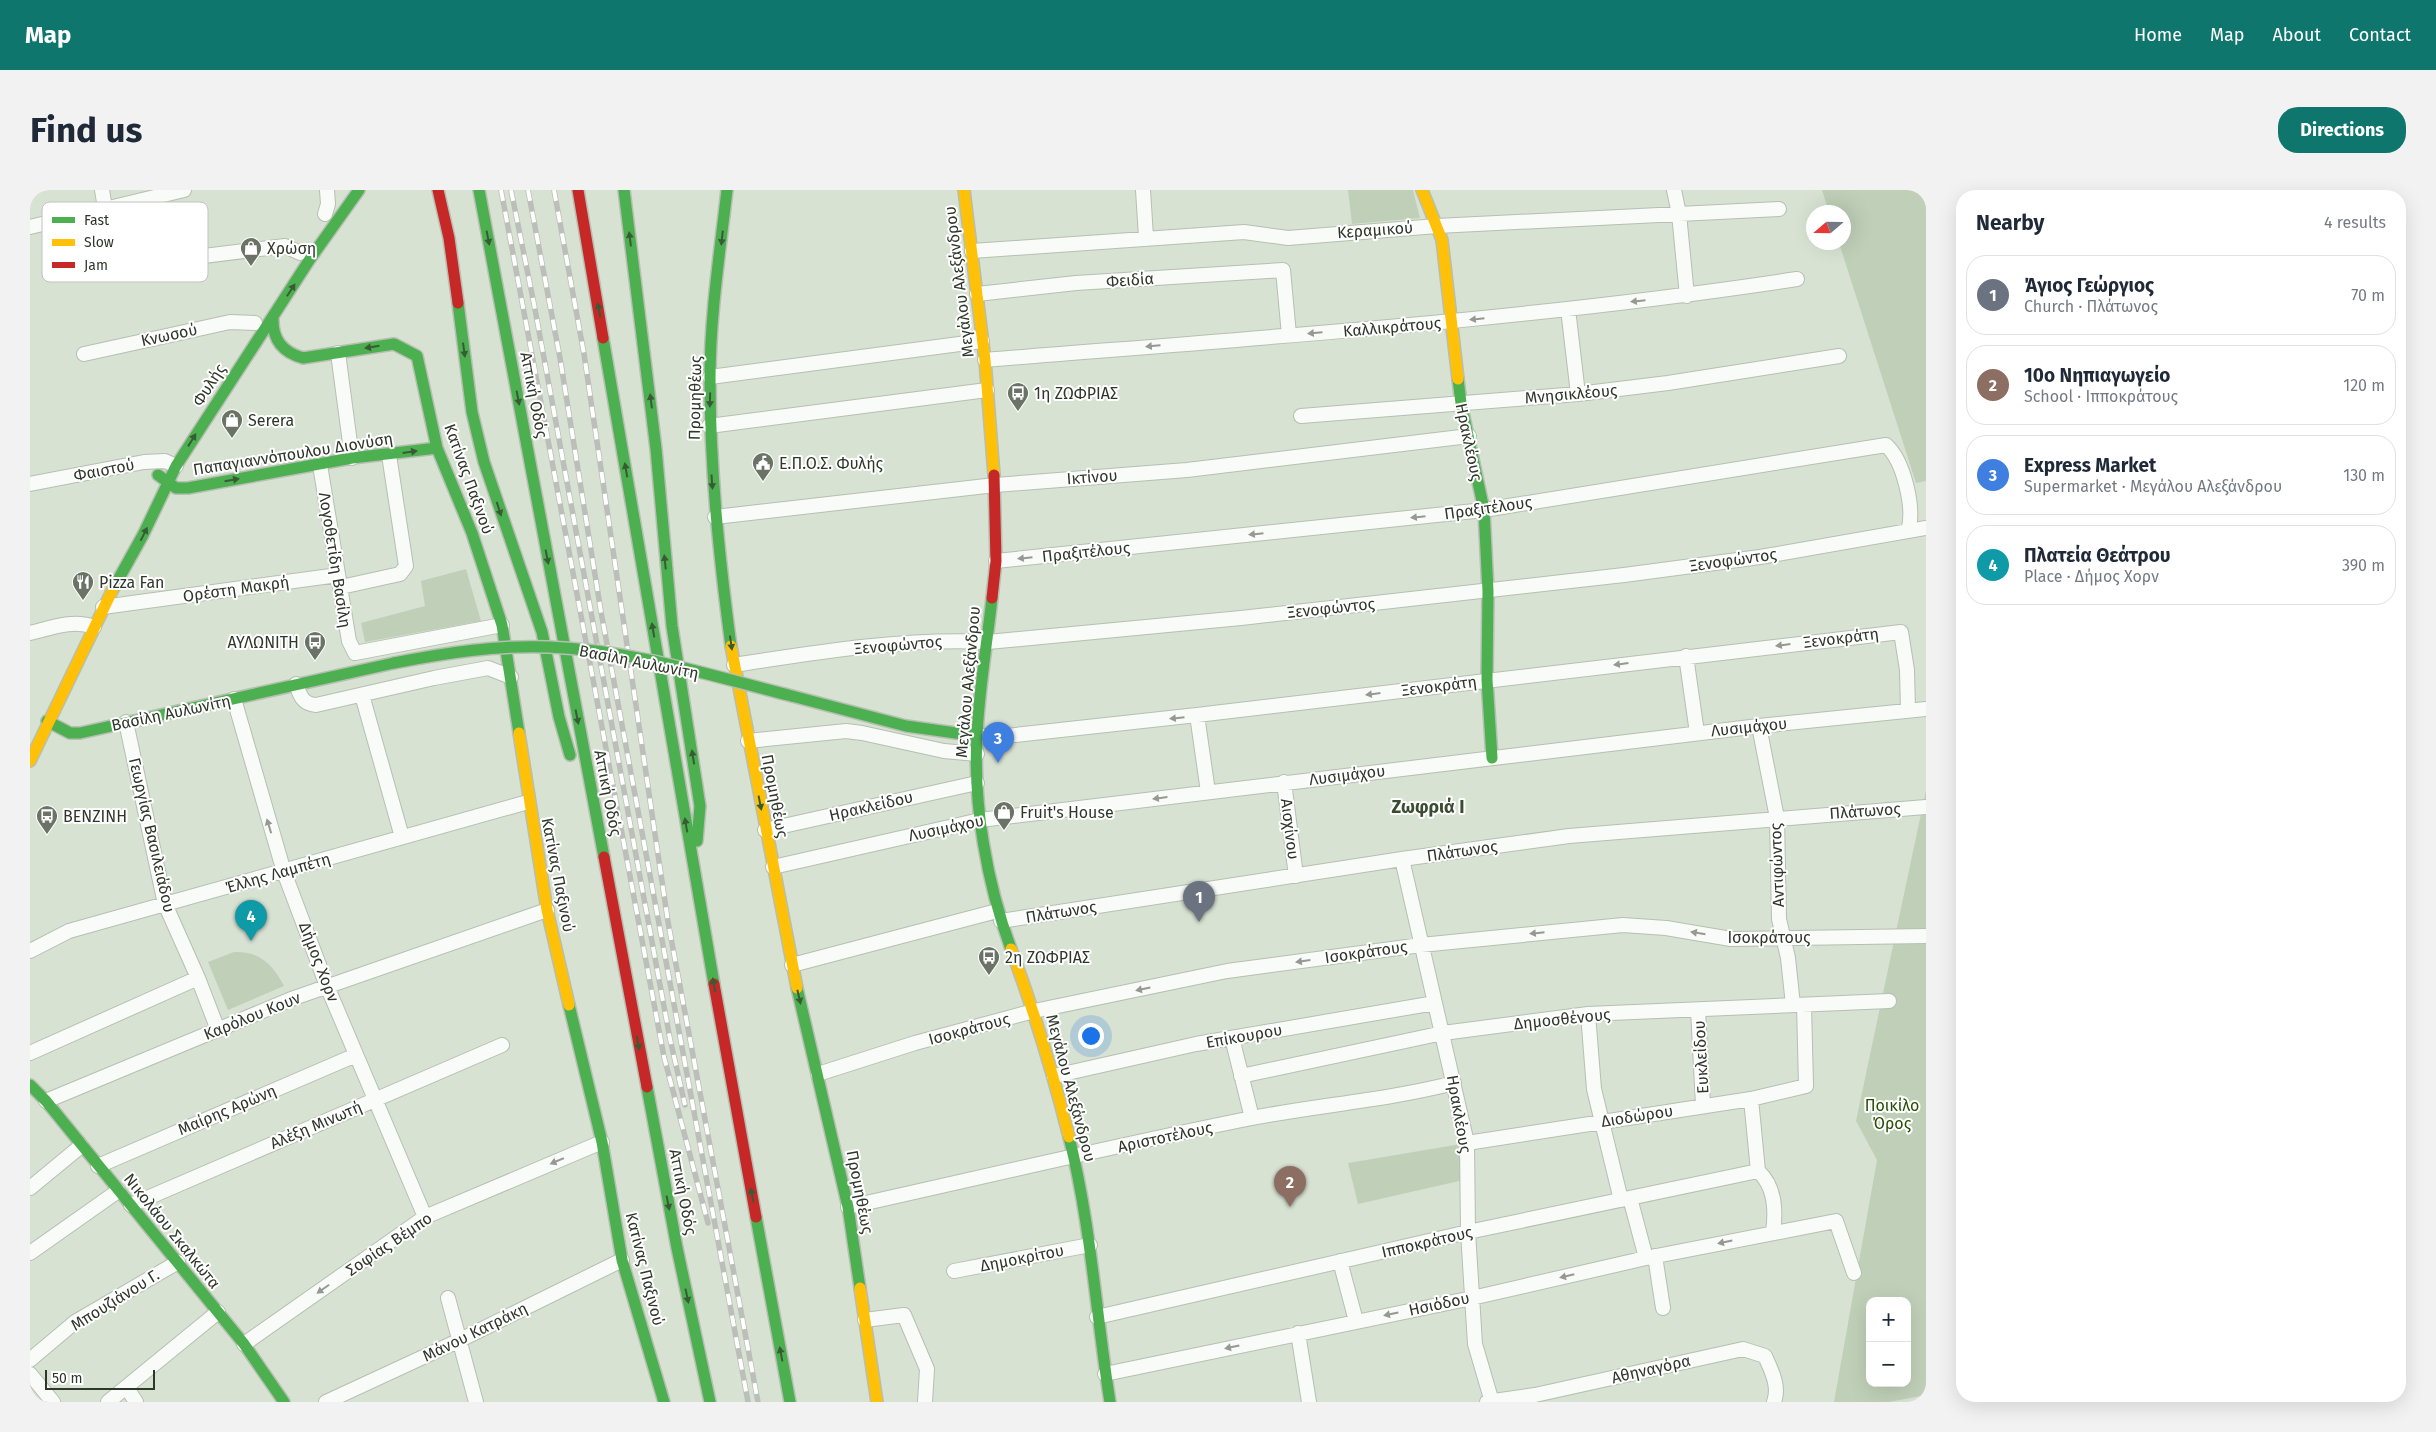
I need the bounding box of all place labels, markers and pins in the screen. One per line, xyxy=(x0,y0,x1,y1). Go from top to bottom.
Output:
shop icon: Χρώση xyxy=(239,236,263,267)
place label: Χρώση xyxy=(267,239,316,258)
bus stop icon: 1η ΖΩΦΡΙΑΣ xyxy=(1006,381,1030,412)
place label: 1η ΖΩΦΡΙΑΣ xyxy=(1034,384,1118,403)
shop icon: Serera xyxy=(220,408,244,439)
place label: Serera xyxy=(248,411,294,430)
public building icon: Ε.Π.Ο.Σ. Φυλής xyxy=(751,451,775,482)
place label: Ε.Π.Ο.Σ. Φυλής xyxy=(779,454,884,473)
restaurant icon: Pizza Fan xyxy=(71,570,95,601)
place label: Pizza Fan xyxy=(99,573,164,592)
bus stop icon: ΑΥΛΩΝΙΤΗ xyxy=(303,630,327,661)
place label: ΑΥΛΩΝΙΤΗ xyxy=(228,633,299,652)
pin: 3 xyxy=(982,722,1014,763)
shop icon: Fruit's House xyxy=(992,800,1016,831)
place label: Fruit's House xyxy=(1020,803,1114,822)
bus stop icon: ΒΕΝΖΙΝΗ xyxy=(35,804,59,835)
place label: ΒΕΝΖΙΝΗ xyxy=(63,807,127,826)
pin: 1 xyxy=(1183,881,1215,922)
pin: 4 xyxy=(235,900,267,941)
bus stop icon: 2η ΖΩΦΡΙΑΣ xyxy=(977,945,1001,976)
place label: 2η ΖΩΦΡΙΑΣ xyxy=(1005,948,1090,967)
pin: 2 xyxy=(1274,1166,1306,1207)

